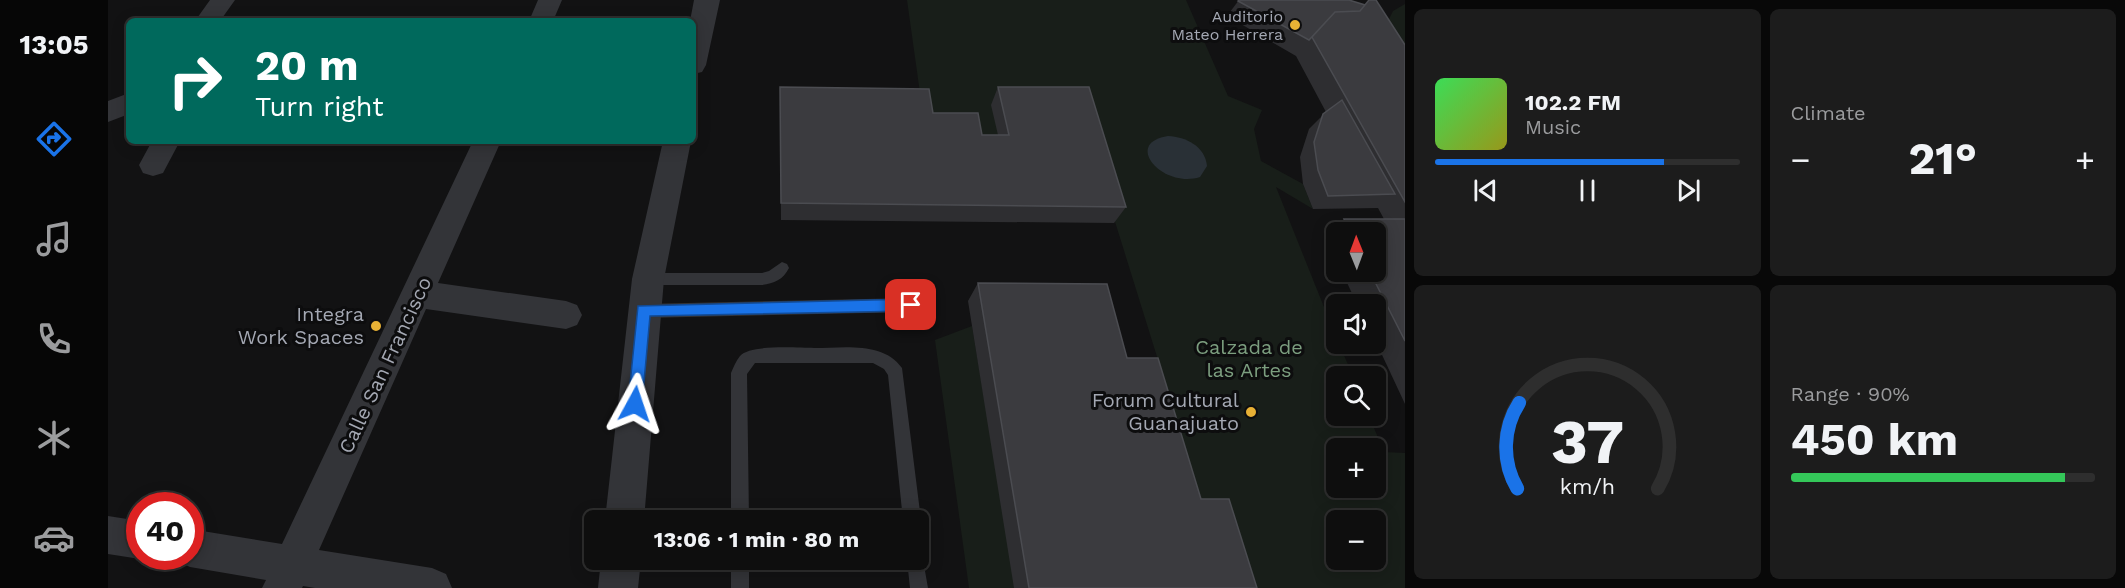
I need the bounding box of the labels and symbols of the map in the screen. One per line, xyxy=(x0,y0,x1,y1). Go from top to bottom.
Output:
place label: Auditorio Mateo Herrera xyxy=(1171,7,1283,44)
marker: Auditorio Mateo Herrera xyxy=(1288,18,1302,32)
north arrow xyxy=(1326,222,1386,282)
street label: Calle San Francisco xyxy=(334,273,436,457)
pin xyxy=(885,279,936,330)
place label: Integra Work Spaces xyxy=(238,302,364,349)
marker: Integra Work Spaces xyxy=(369,319,383,333)
park label: Calzada de las Artes xyxy=(1195,335,1303,382)
position arrow xyxy=(603,372,667,436)
place label: Forum Cultural Guanajuato xyxy=(1092,388,1239,435)
marker: Forum Cultural Guanajuato xyxy=(1244,405,1258,419)
speed limit sign: 40 xyxy=(126,492,204,570)

